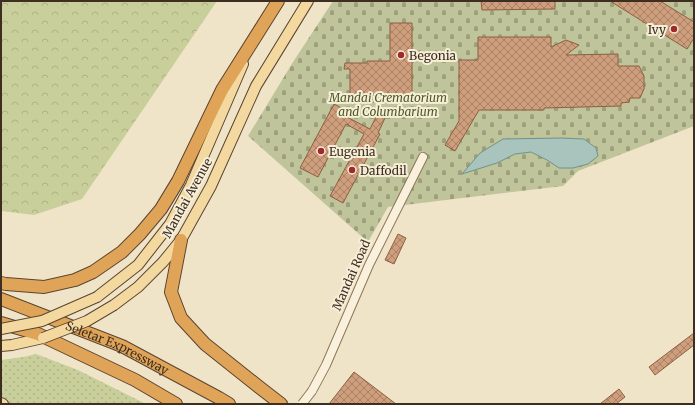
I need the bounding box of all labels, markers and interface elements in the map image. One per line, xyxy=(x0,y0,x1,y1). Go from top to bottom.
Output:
place label: Ivy xyxy=(648,22,666,37)
marker: Ivy xyxy=(669,24,679,34)
place label: Begonia xyxy=(409,48,457,63)
marker: Begonia xyxy=(396,50,406,60)
park label: Mandai Crematorium and Columbarium xyxy=(328,90,447,119)
place label: Eugenia xyxy=(329,144,376,159)
marker: Eugenia xyxy=(316,146,326,156)
street label: Mandai Avenue xyxy=(159,155,215,241)
place label: Daffodil xyxy=(360,163,407,178)
marker: Daffodil xyxy=(347,165,357,175)
street label: Mandai Road xyxy=(329,237,373,313)
street label: Seletar Expressway xyxy=(64,317,172,377)

